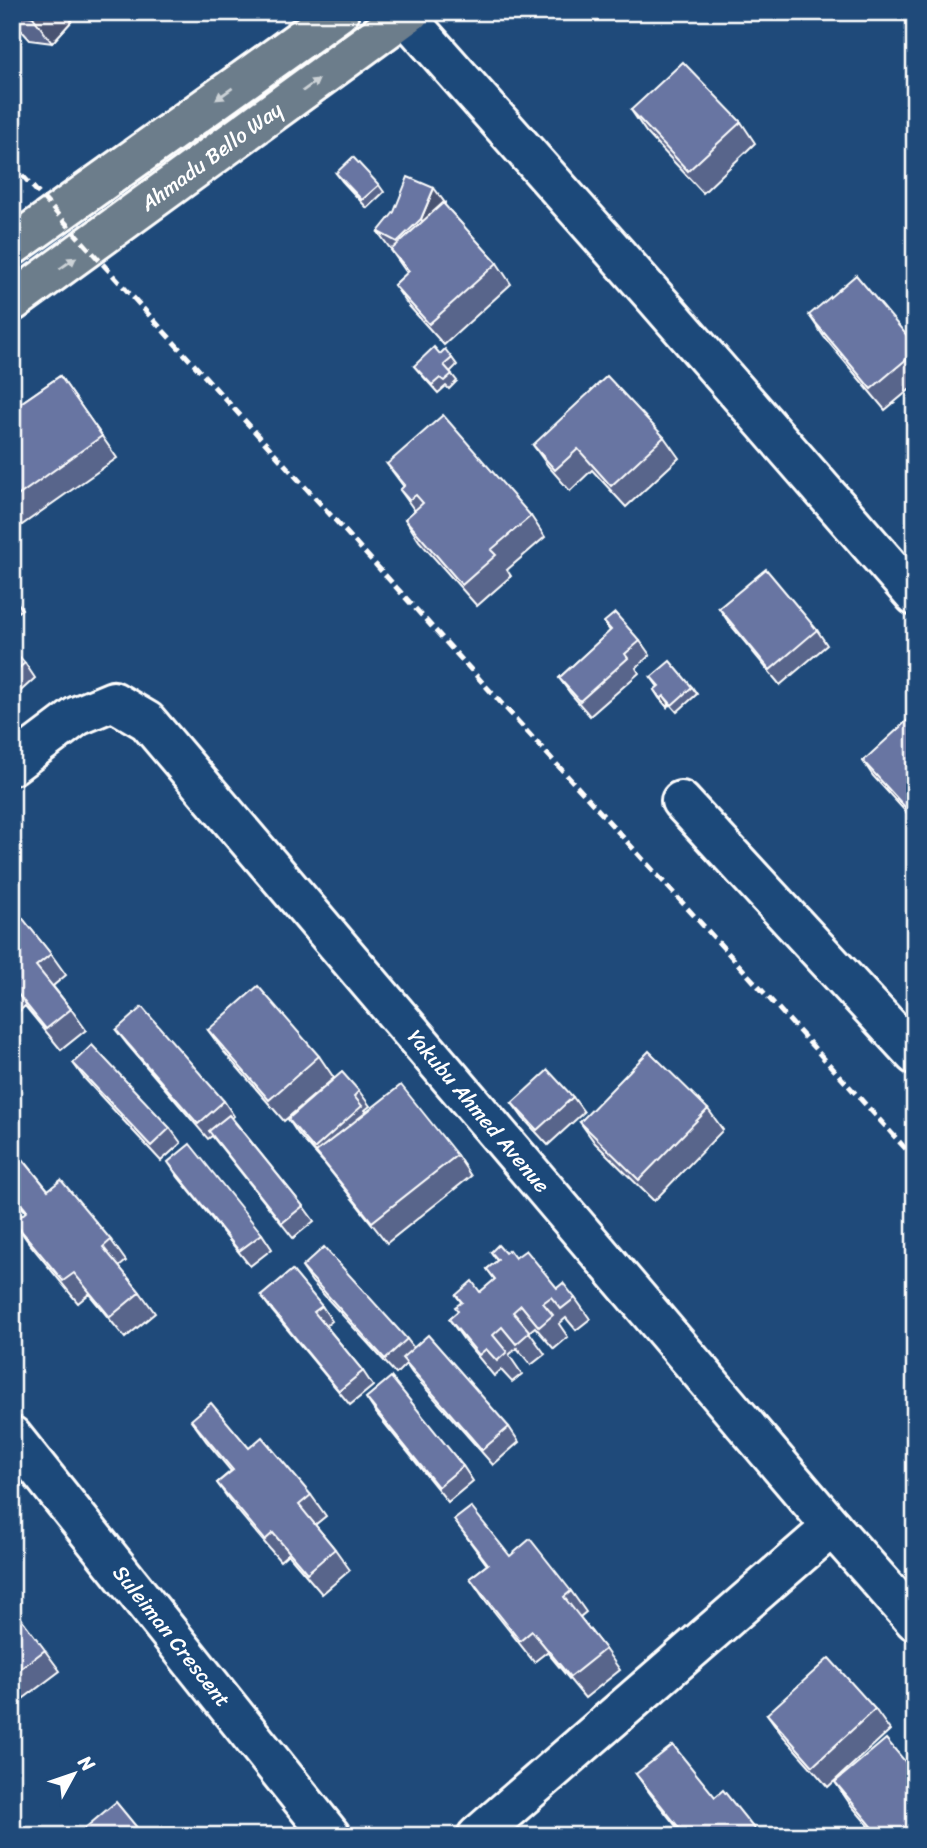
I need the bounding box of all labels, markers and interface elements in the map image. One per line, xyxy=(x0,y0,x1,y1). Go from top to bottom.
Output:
one-way arrow xyxy=(302,79,320,93)
one-way arrow xyxy=(215,87,233,101)
street label: Ahmadu Bello Way xyxy=(131,91,291,222)
one-way arrow xyxy=(59,256,77,270)
street label: Yakubu Ahmed Avenue xyxy=(397,1020,560,1202)
street label: Suleiman Crescent xyxy=(103,1556,241,1716)
north arrow xyxy=(38,1740,108,1810)
text: N xyxy=(69,1747,104,1780)

